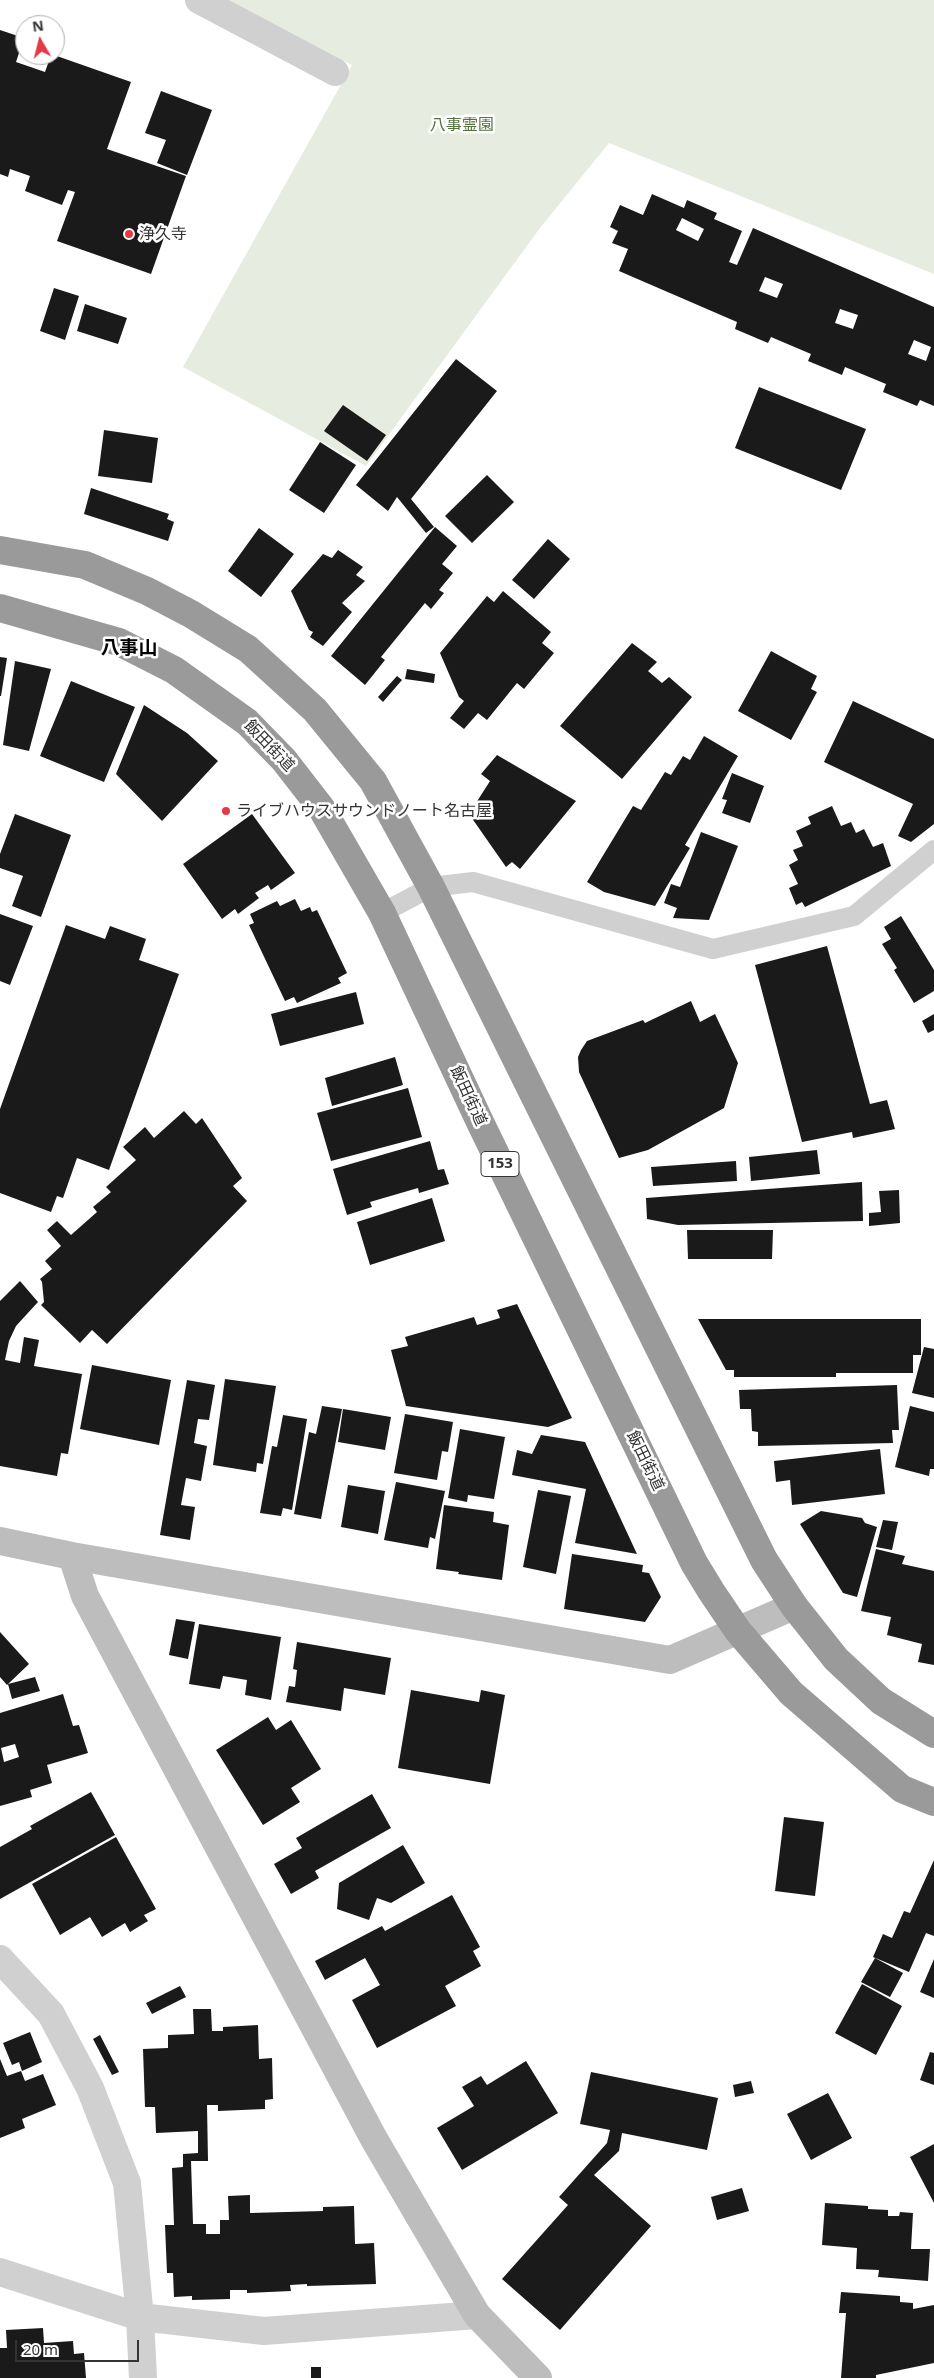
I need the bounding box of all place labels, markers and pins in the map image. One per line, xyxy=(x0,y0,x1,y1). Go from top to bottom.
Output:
place label: 浄久寺 xyxy=(139,224,187,244)
marker: 浄久寺 xyxy=(123,228,135,240)
place label: ライブハウスサウンドノート名古屋 xyxy=(236,801,492,821)
marker: ライブハウスサウンドノート名古屋 xyxy=(220,805,232,817)

